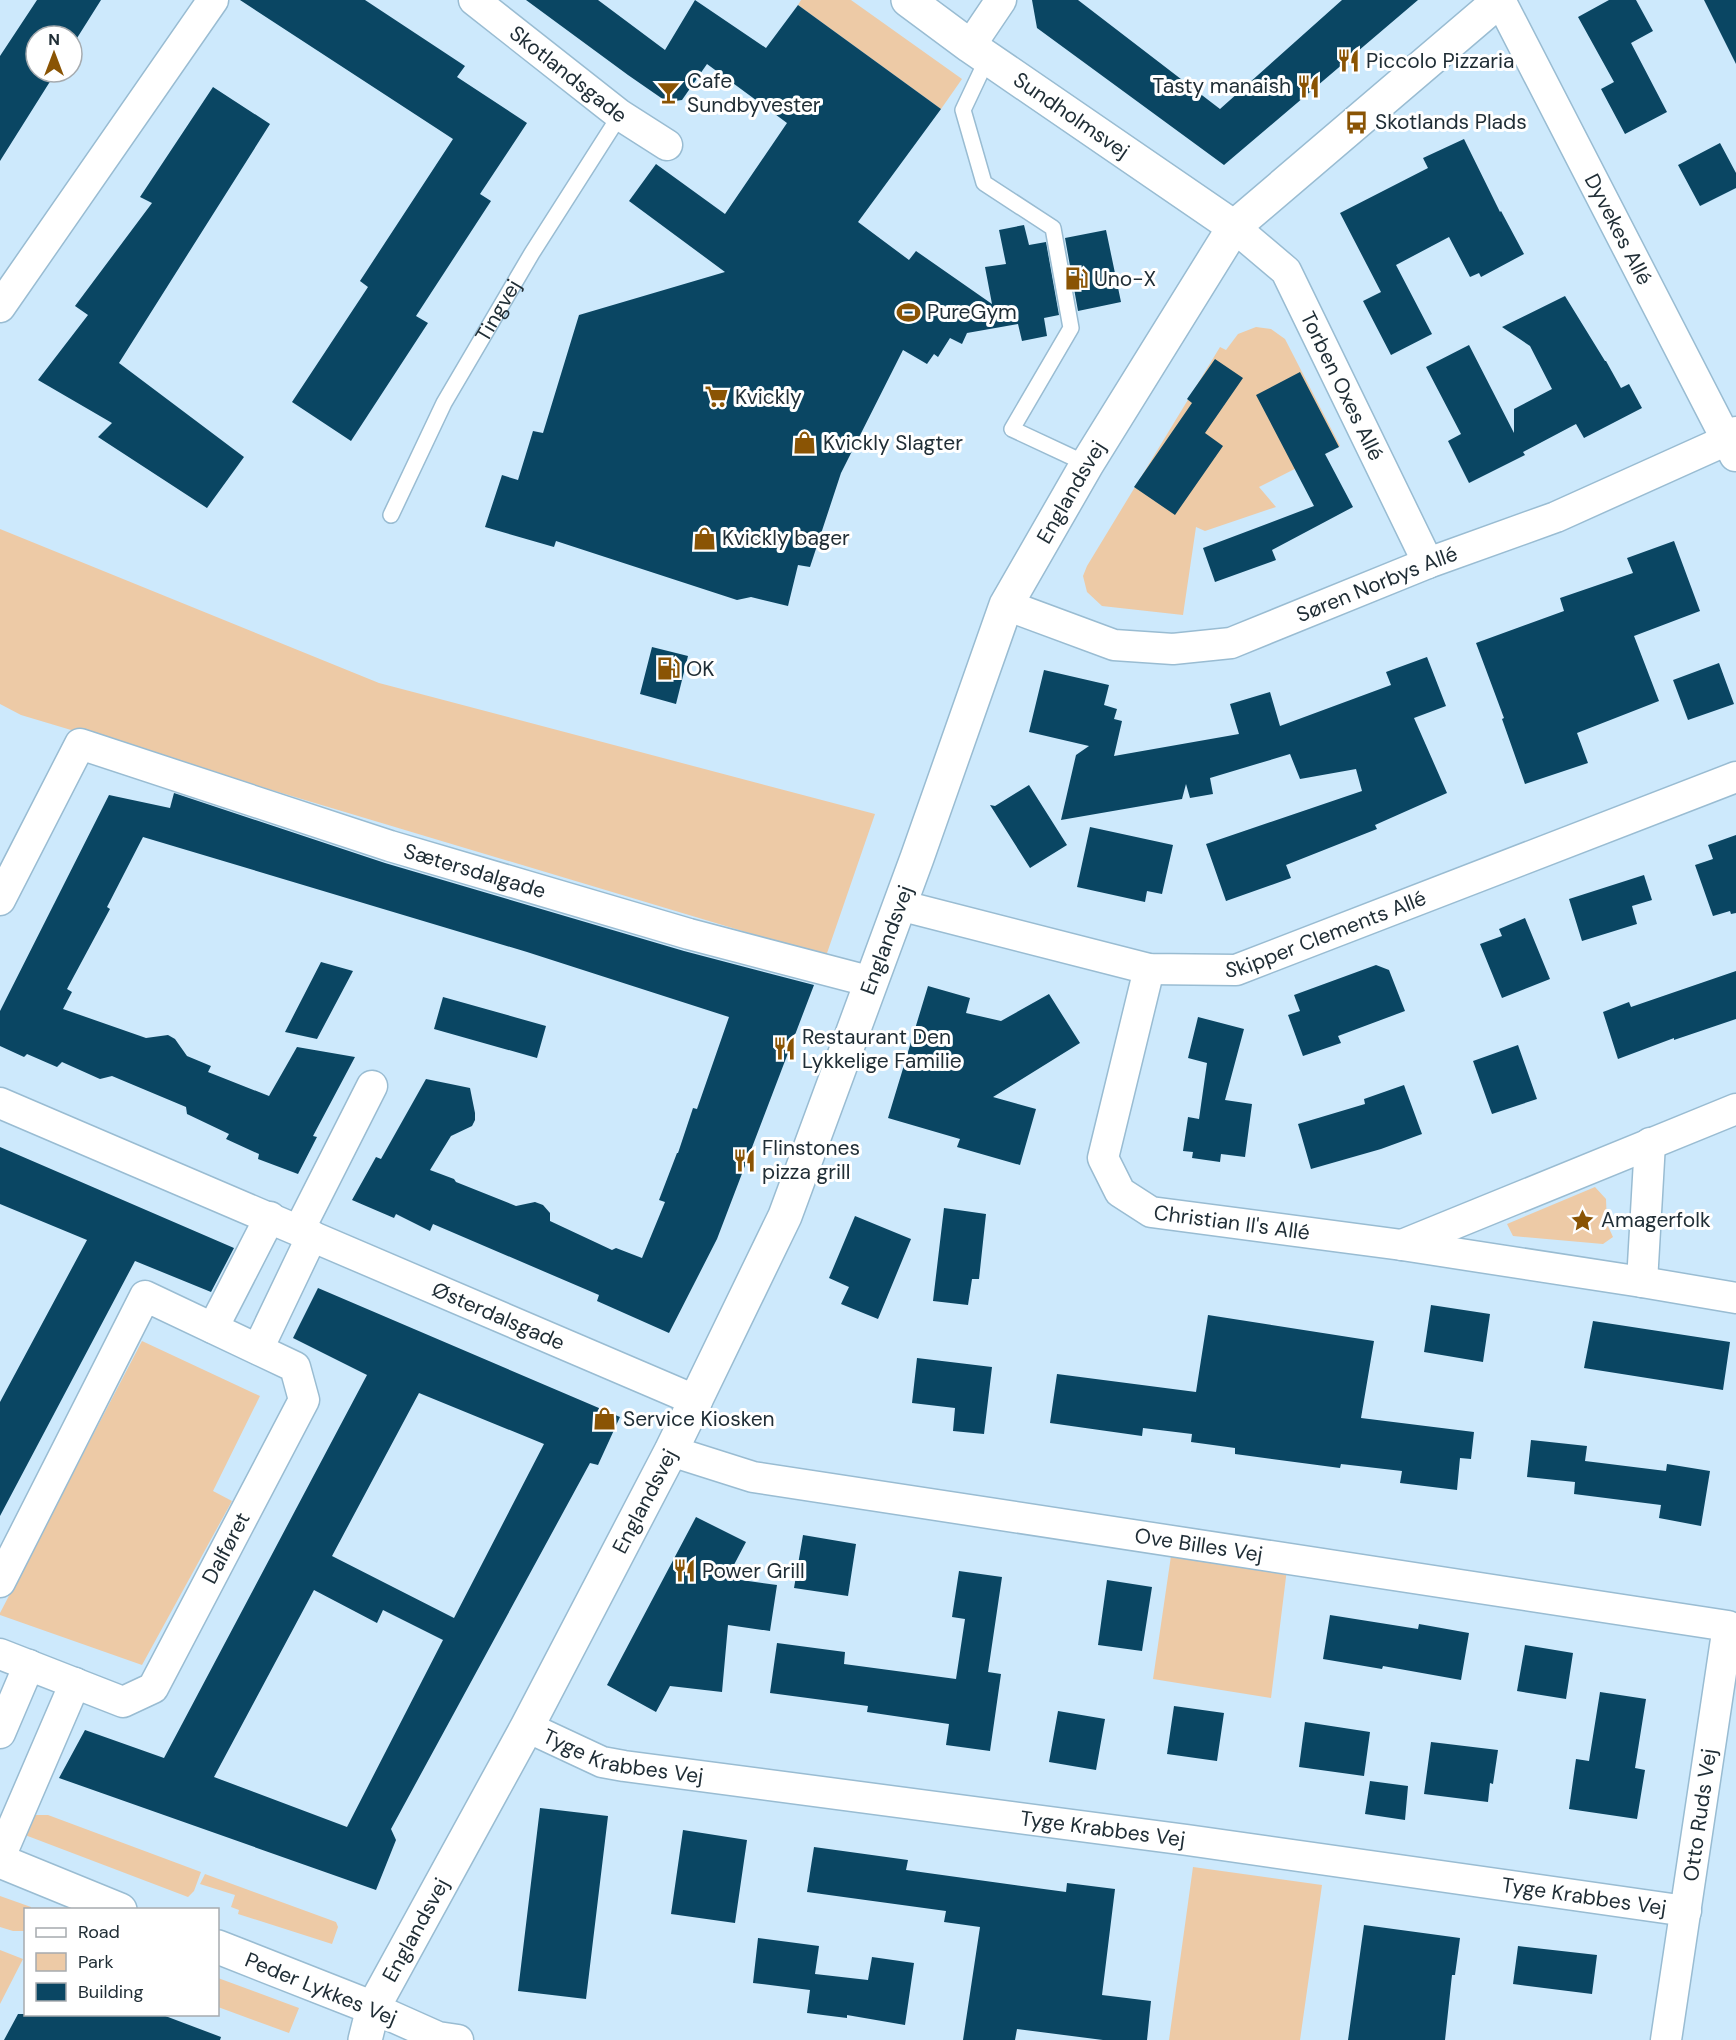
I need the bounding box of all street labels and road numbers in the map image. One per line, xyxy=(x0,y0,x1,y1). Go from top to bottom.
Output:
street label: Skotlandsgade xyxy=(504,19,633,129)
street label: Sundholmsvej xyxy=(1008,66,1135,165)
street label: Dyvekes Allé xyxy=(1578,169,1659,290)
street label: Tingvej xyxy=(469,274,528,347)
street label: Torben Oxes Allé xyxy=(1294,307,1390,465)
street label: Englandsvej xyxy=(1030,435,1112,549)
street label: Søren Norbys Allé xyxy=(1292,540,1461,629)
street label: Sætersdalgade xyxy=(400,837,549,905)
street label: Englandsvej xyxy=(854,881,920,999)
street label: Skipper Clements Allé xyxy=(1225,884,1430,984)
street label: Christian II's Allé xyxy=(1152,1199,1312,1247)
street label: Østerdalsgade xyxy=(428,1275,569,1357)
street label: Englandsvej xyxy=(606,1444,684,1559)
street label: Dalføret xyxy=(195,1507,257,1589)
street label: Ove Billes Vej xyxy=(1133,1522,1265,1569)
street label: Tyge Krabbes Vej xyxy=(538,1722,705,1790)
street label: Otto Ruds Vej xyxy=(1677,1747,1723,1883)
street label: Tyge Krabbes Vej xyxy=(1019,1804,1187,1854)
street label: Tyge Krabbes Vej xyxy=(1500,1871,1668,1922)
street label: Englandsvej xyxy=(376,1873,456,1987)
street label: Peder Lykkes Vej xyxy=(241,1946,401,2032)

